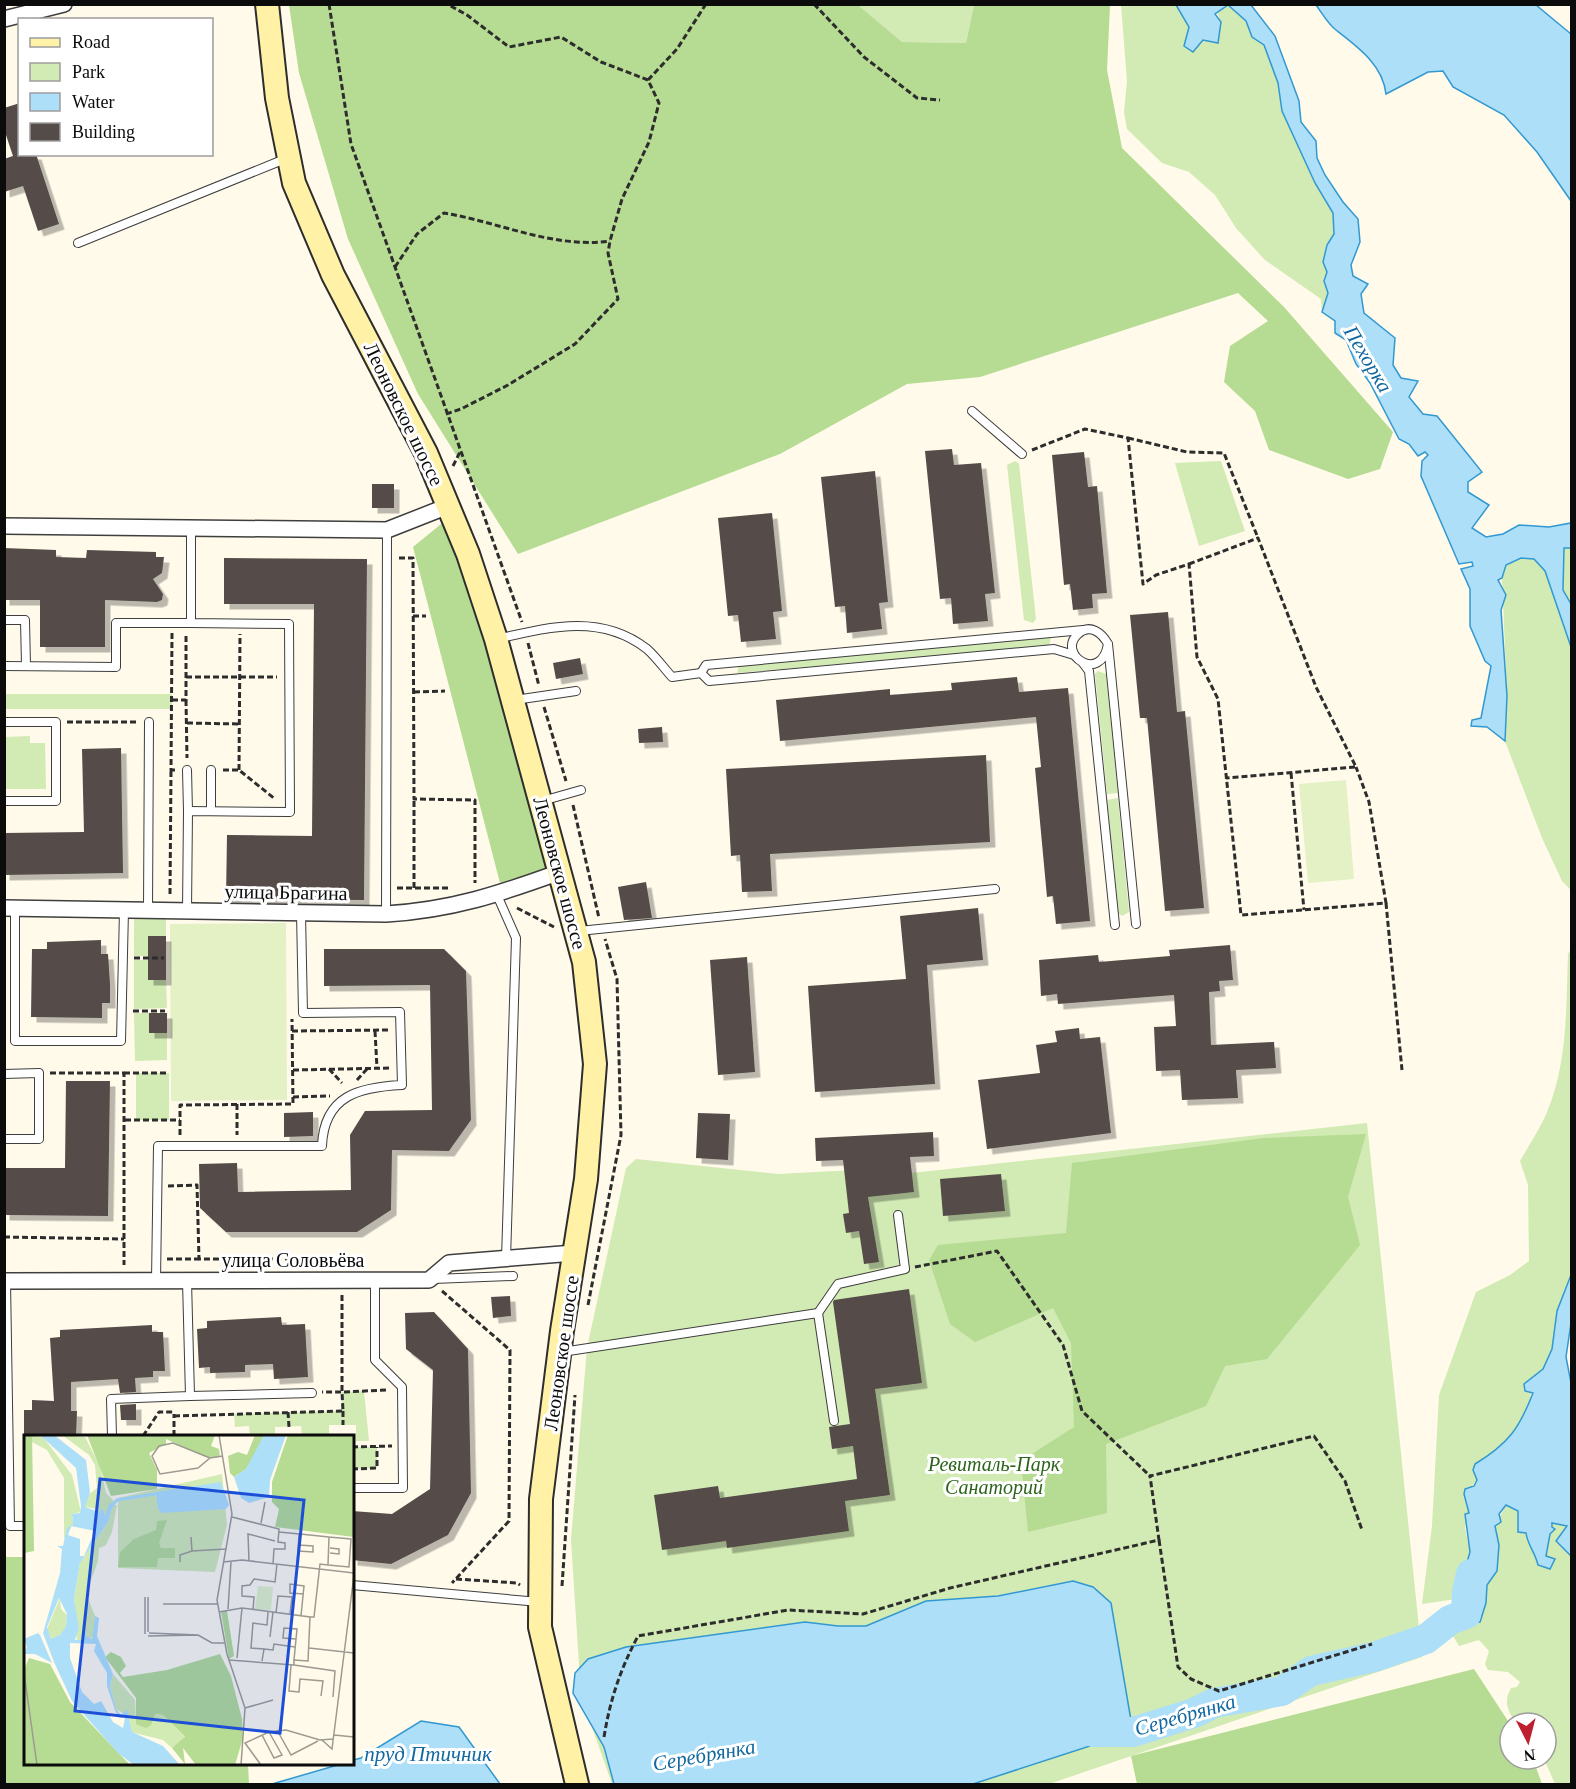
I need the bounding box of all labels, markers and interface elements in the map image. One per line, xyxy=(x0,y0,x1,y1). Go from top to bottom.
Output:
legend xyxy=(18,18,213,156)
text: Road xyxy=(72,32,110,52)
text: Park xyxy=(72,62,105,82)
text: Water xyxy=(72,92,115,112)
text: Building xyxy=(72,122,135,142)
water label: Пехорка xyxy=(1338,320,1397,397)
street label: Леоновское шоссе xyxy=(360,339,448,489)
street label: Леоновское шоссе xyxy=(529,794,591,952)
street label: улица Брагина xyxy=(224,880,348,905)
street label: улица Соловьёва xyxy=(222,1249,365,1272)
street label: Леоновское шоссе xyxy=(539,1274,583,1432)
inset map xyxy=(24,1435,354,1765)
park label: Ревиталь-Парк Санаторий xyxy=(927,1453,1061,1499)
water label: Серебрянка xyxy=(1132,1689,1238,1741)
north arrow xyxy=(1498,1711,1558,1771)
water label: Серебрянка xyxy=(651,1734,757,1776)
water label: пруд Птичник xyxy=(364,1742,492,1766)
text: N xyxy=(1522,1746,1536,1765)

